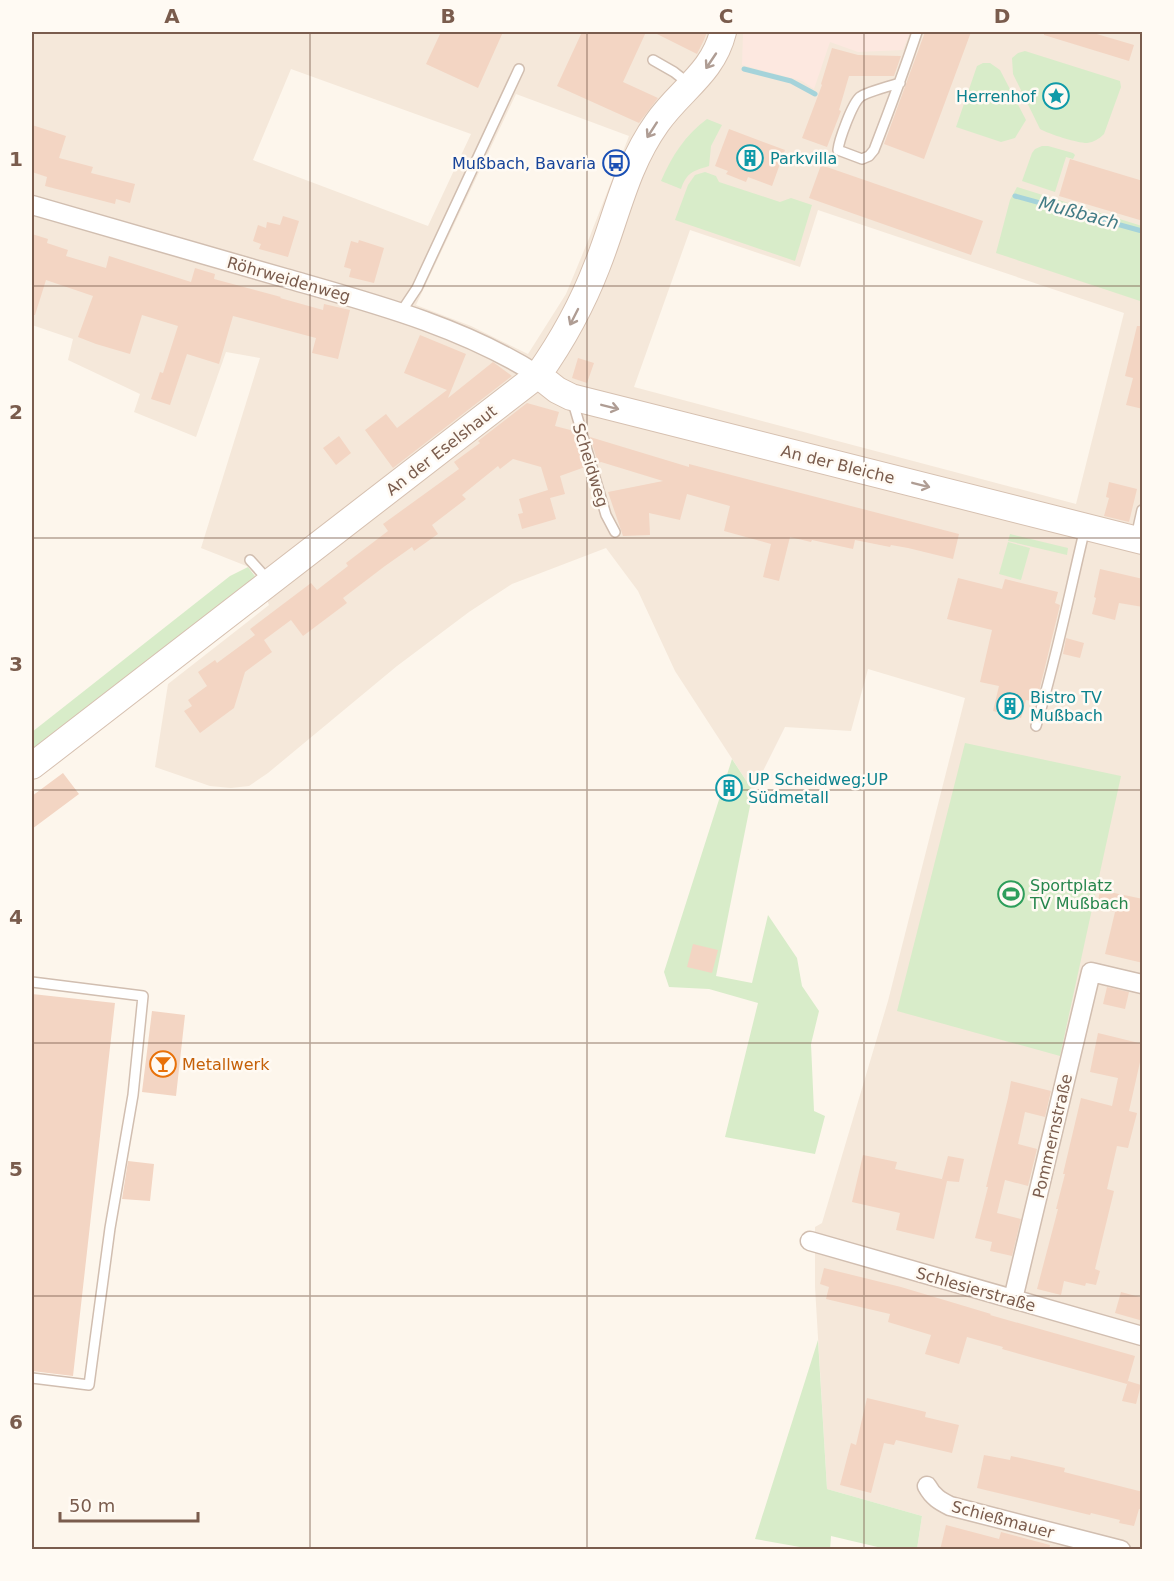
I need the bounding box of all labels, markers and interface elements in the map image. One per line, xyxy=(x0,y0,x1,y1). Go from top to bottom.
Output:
text: A xyxy=(164,4,180,28)
text: B xyxy=(440,4,456,28)
text: C xyxy=(719,4,733,28)
text: D xyxy=(994,4,1010,28)
one-way arrow xyxy=(705,52,717,68)
place icon: Herrenhof xyxy=(1041,81,1071,111)
place label: Herrenhof xyxy=(956,87,1036,106)
one-way arrow xyxy=(646,121,659,138)
building icon: Parkvilla xyxy=(735,143,765,173)
text: 1 xyxy=(9,147,23,171)
bus stop icon: Mußbach, Bavaria xyxy=(601,148,631,178)
place label: Parkvilla xyxy=(770,149,837,168)
place label: Mußbach, Bavaria xyxy=(452,154,596,173)
water label: Mußbach xyxy=(1037,192,1121,233)
street label: Röhrweidenweg xyxy=(225,253,353,306)
one-way arrow xyxy=(567,308,579,326)
text: 2 xyxy=(9,400,23,424)
street label: An der Eselshaut xyxy=(382,401,500,500)
one-way arrow xyxy=(600,401,619,413)
street label: Scheidweg xyxy=(569,421,612,509)
street label: An der Bleiche xyxy=(779,441,897,488)
one-way arrow xyxy=(911,479,930,491)
text: 3 xyxy=(9,652,23,676)
place label: Bistro TV Mußbach xyxy=(1030,688,1103,725)
building icon: Bistro TV Mußbach xyxy=(995,691,1025,721)
place label: UP Scheidweg;UP Südmetall xyxy=(748,770,888,807)
building icon: UP Scheidweg;UP Südmetall xyxy=(714,773,744,803)
place label: Sportplatz TV Mußbach xyxy=(1029,876,1129,913)
sports icon: Sportplatz TV Mußbach xyxy=(996,879,1026,909)
text: 4 xyxy=(9,905,23,929)
bar icon: Metallwerk xyxy=(148,1049,178,1079)
place label: Metallwerk xyxy=(182,1055,270,1074)
street label: Pommernstraße xyxy=(1029,1072,1076,1200)
text: 5 xyxy=(9,1157,23,1181)
street label: Schlesierstraße xyxy=(914,1263,1038,1316)
text: 6 xyxy=(9,1410,23,1434)
scale bar xyxy=(60,1485,198,1523)
text: 50 m xyxy=(69,1495,115,1516)
street label: Schießmauer xyxy=(949,1497,1057,1542)

